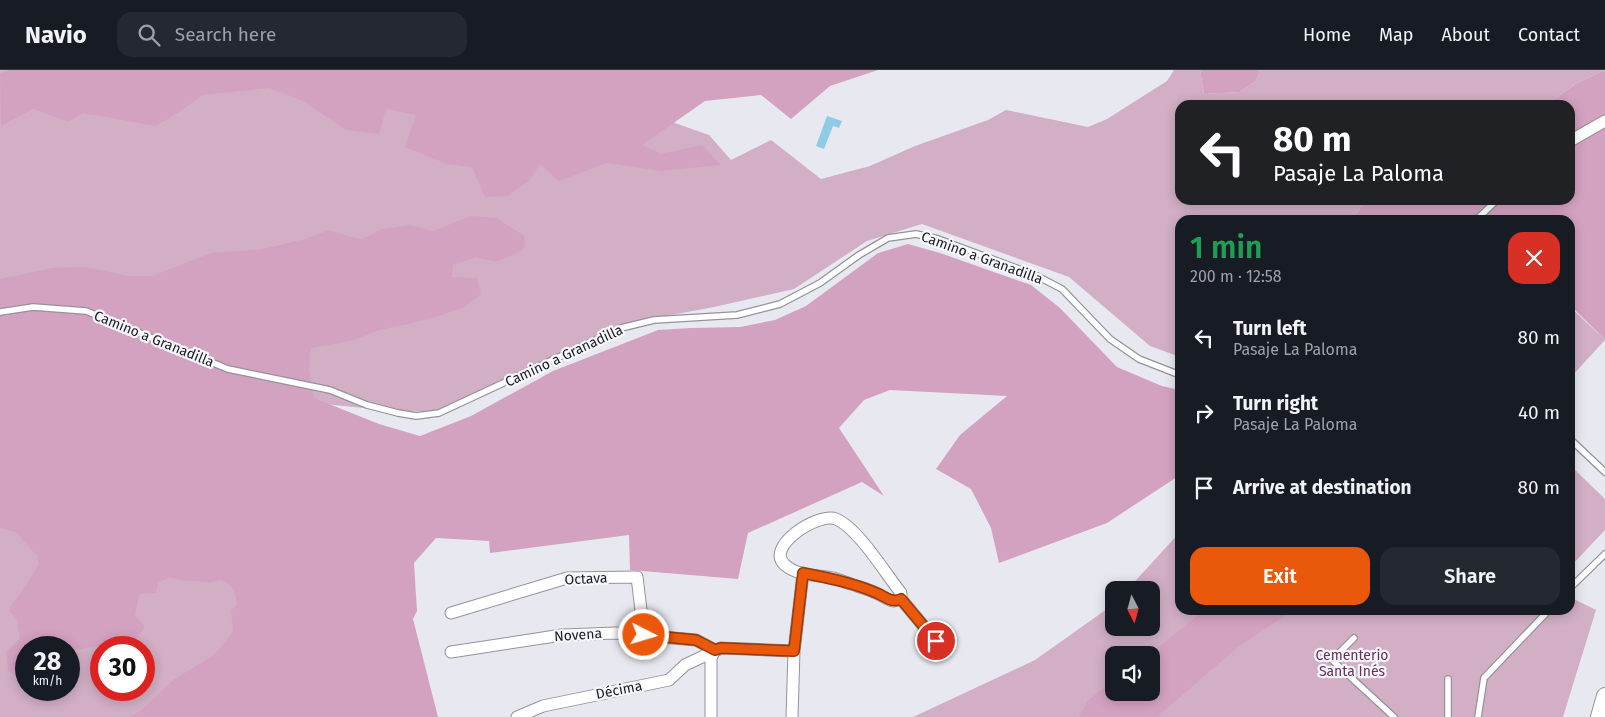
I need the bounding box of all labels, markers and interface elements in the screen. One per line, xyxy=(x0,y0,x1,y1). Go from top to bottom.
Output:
search box xyxy=(117,12,467,57)
text: Navio xyxy=(25,21,87,49)
icon: search xyxy=(135,21,163,49)
text: Search here xyxy=(175,23,276,46)
text: Home xyxy=(1303,24,1351,46)
text: Map xyxy=(1379,24,1413,46)
text: About xyxy=(1441,24,1490,46)
text: Contact xyxy=(1518,24,1580,46)
text: 80 m xyxy=(1273,118,1352,160)
icon: left xyxy=(1190,120,1255,185)
text: Pasaje La Paloma xyxy=(1273,160,1444,187)
street label: Camino a Granadilla xyxy=(919,228,1045,288)
text: 1 min xyxy=(1190,230,1262,266)
button: close xyxy=(1508,232,1560,284)
text: 200 m · 12:58 xyxy=(1190,267,1282,286)
street label: Camino a Granadilla xyxy=(92,307,216,371)
text: Turn left xyxy=(1233,317,1307,340)
street label: Camino a Granadilla xyxy=(502,321,626,391)
icon: left xyxy=(1190,324,1218,352)
text: 80 m xyxy=(1518,326,1560,349)
text: Pasaje La Paloma xyxy=(1233,340,1357,359)
text: Turn right xyxy=(1233,392,1318,415)
icon: right xyxy=(1190,399,1218,427)
text: 40 m xyxy=(1518,401,1560,424)
text: Pasaje La Paloma xyxy=(1233,415,1357,434)
icon: arrive xyxy=(1190,474,1218,502)
text: Arrive at destination xyxy=(1233,476,1412,499)
text: 80 m xyxy=(1518,476,1560,499)
button: Exit xyxy=(1190,547,1370,605)
button: Share xyxy=(1380,547,1560,605)
street label: Octava xyxy=(564,569,608,589)
north arrow xyxy=(1105,581,1160,636)
map controls xyxy=(1105,581,1160,701)
position arrow xyxy=(617,608,669,660)
pin xyxy=(915,620,957,662)
street label: Novena xyxy=(553,625,603,645)
icon: arrive xyxy=(922,627,950,655)
speed limit sign: 30 xyxy=(90,636,155,701)
button: sound xyxy=(1105,646,1160,701)
text: 28 xyxy=(34,647,61,677)
park label: Cementerio Santa Inés xyxy=(1315,647,1389,680)
text: km/h xyxy=(33,674,62,688)
street label: Décima xyxy=(594,677,644,703)

